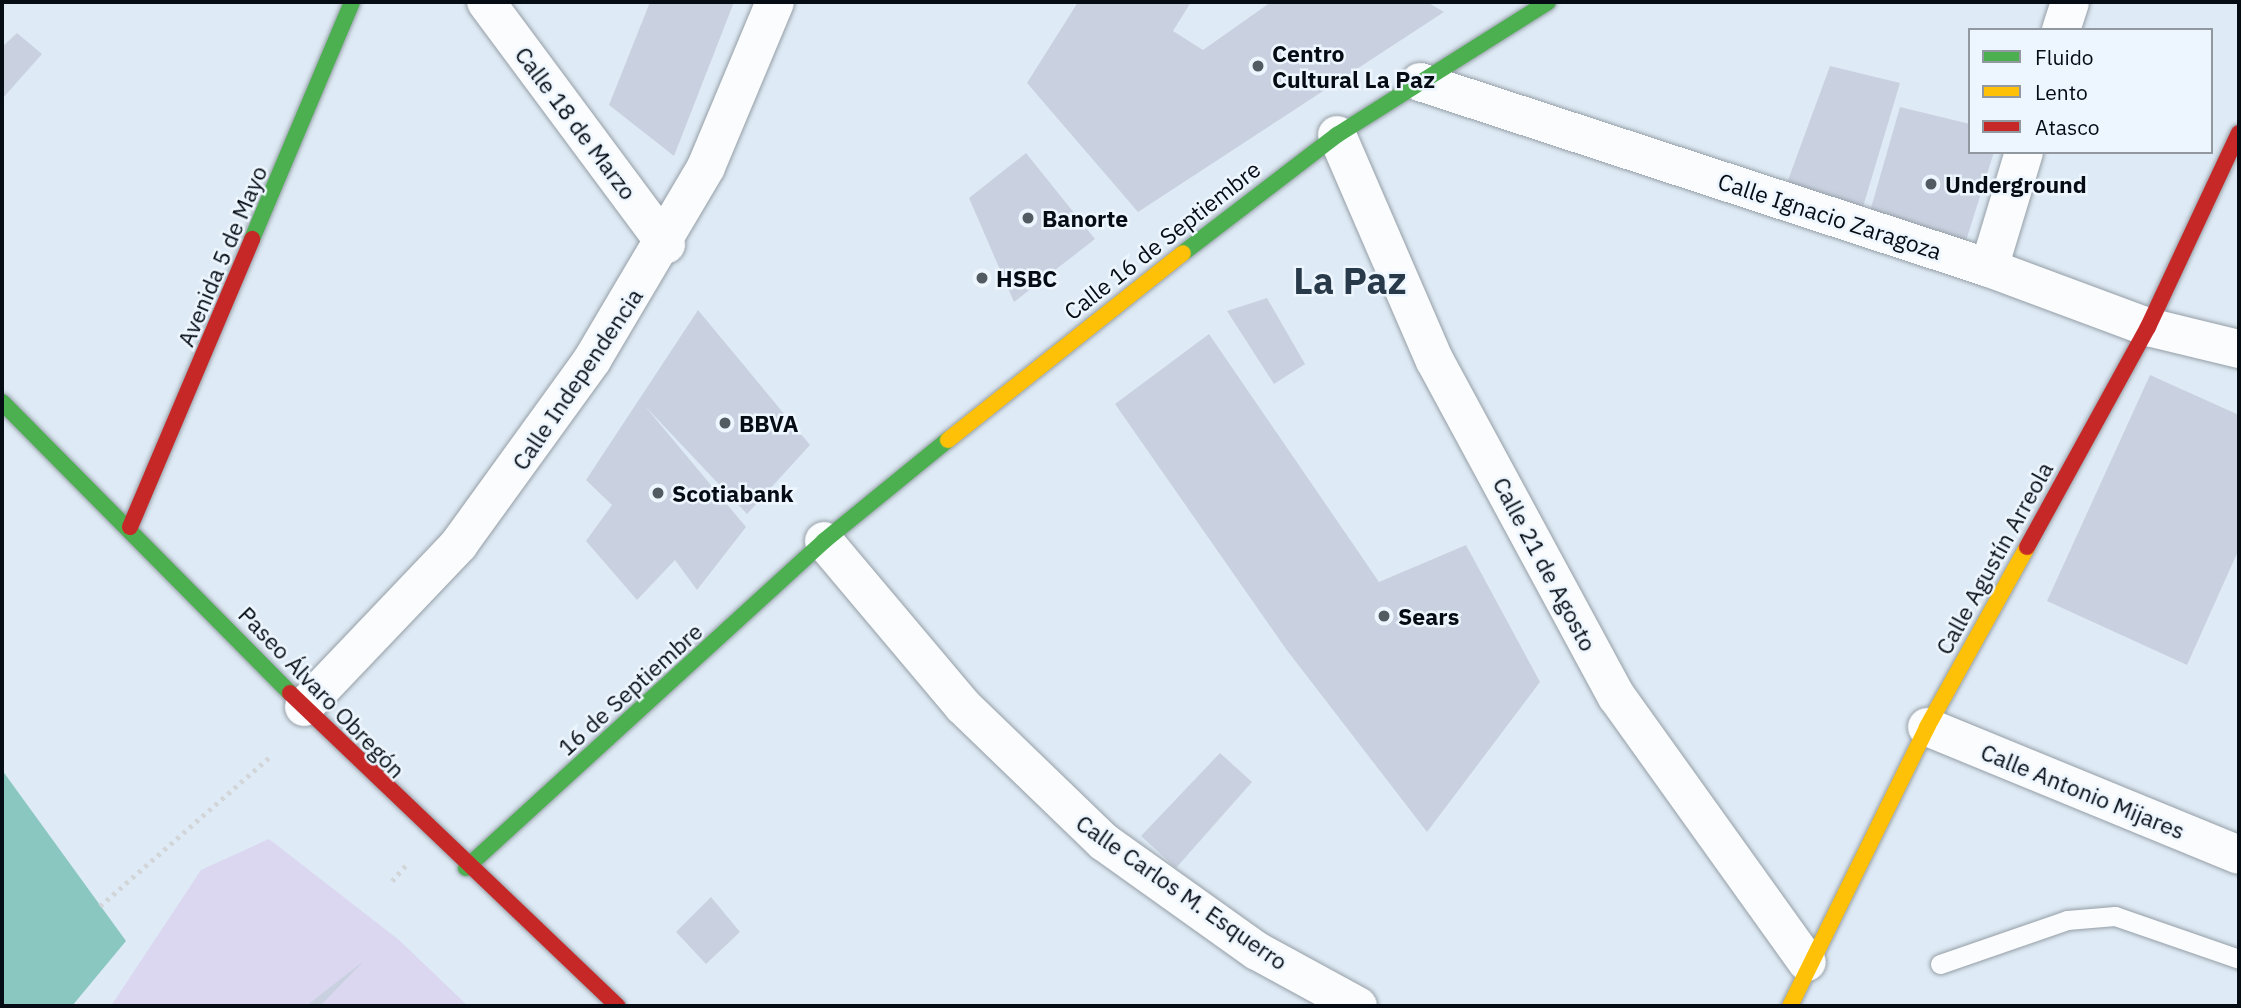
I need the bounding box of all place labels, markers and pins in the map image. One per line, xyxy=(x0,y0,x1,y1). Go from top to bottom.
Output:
place label: Centro Cultural La Paz xyxy=(1272,39,1435,93)
marker: Centro Cultural La Paz xyxy=(1250,58,1266,74)
place label: Underground xyxy=(1945,170,2087,198)
marker: Underground xyxy=(1923,176,1939,192)
place label: Banorte xyxy=(1042,204,1128,232)
marker: Banorte xyxy=(1020,210,1036,226)
place label: HSBC xyxy=(996,264,1057,292)
marker: HSBC xyxy=(974,270,990,286)
place label: BBVA xyxy=(739,409,799,437)
marker: BBVA xyxy=(717,415,733,431)
place label: Scotiabank xyxy=(672,479,793,507)
marker: Scotiabank xyxy=(650,485,666,501)
place label: Sears xyxy=(1398,602,1459,630)
marker: Sears xyxy=(1376,608,1392,624)

